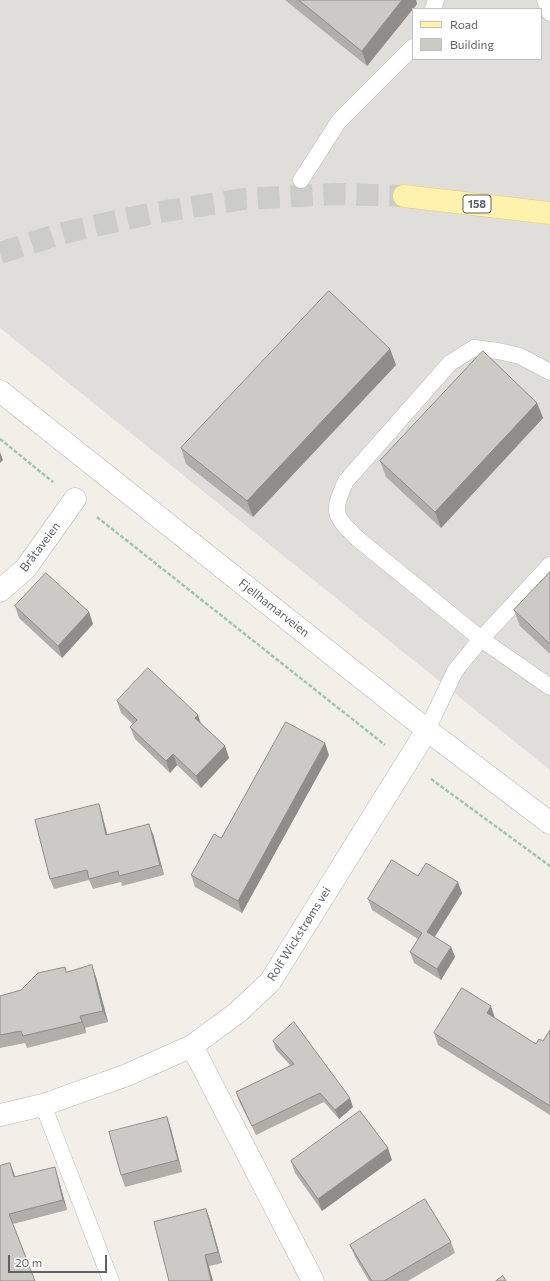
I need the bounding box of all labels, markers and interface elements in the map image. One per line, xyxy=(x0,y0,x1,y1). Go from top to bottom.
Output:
legend xyxy=(412,8,542,60)
text: Road xyxy=(450,17,478,31)
text: Building xyxy=(450,37,494,51)
road number: 158 xyxy=(463,195,491,213)
street label: Bråtaveien xyxy=(17,519,63,575)
street label: Fjellhamarveien xyxy=(236,576,312,640)
street label: Rolf Wickstrøms vei xyxy=(264,884,334,984)
scale bar xyxy=(10,1247,109,1273)
text: 20 m xyxy=(15,1255,42,1269)

